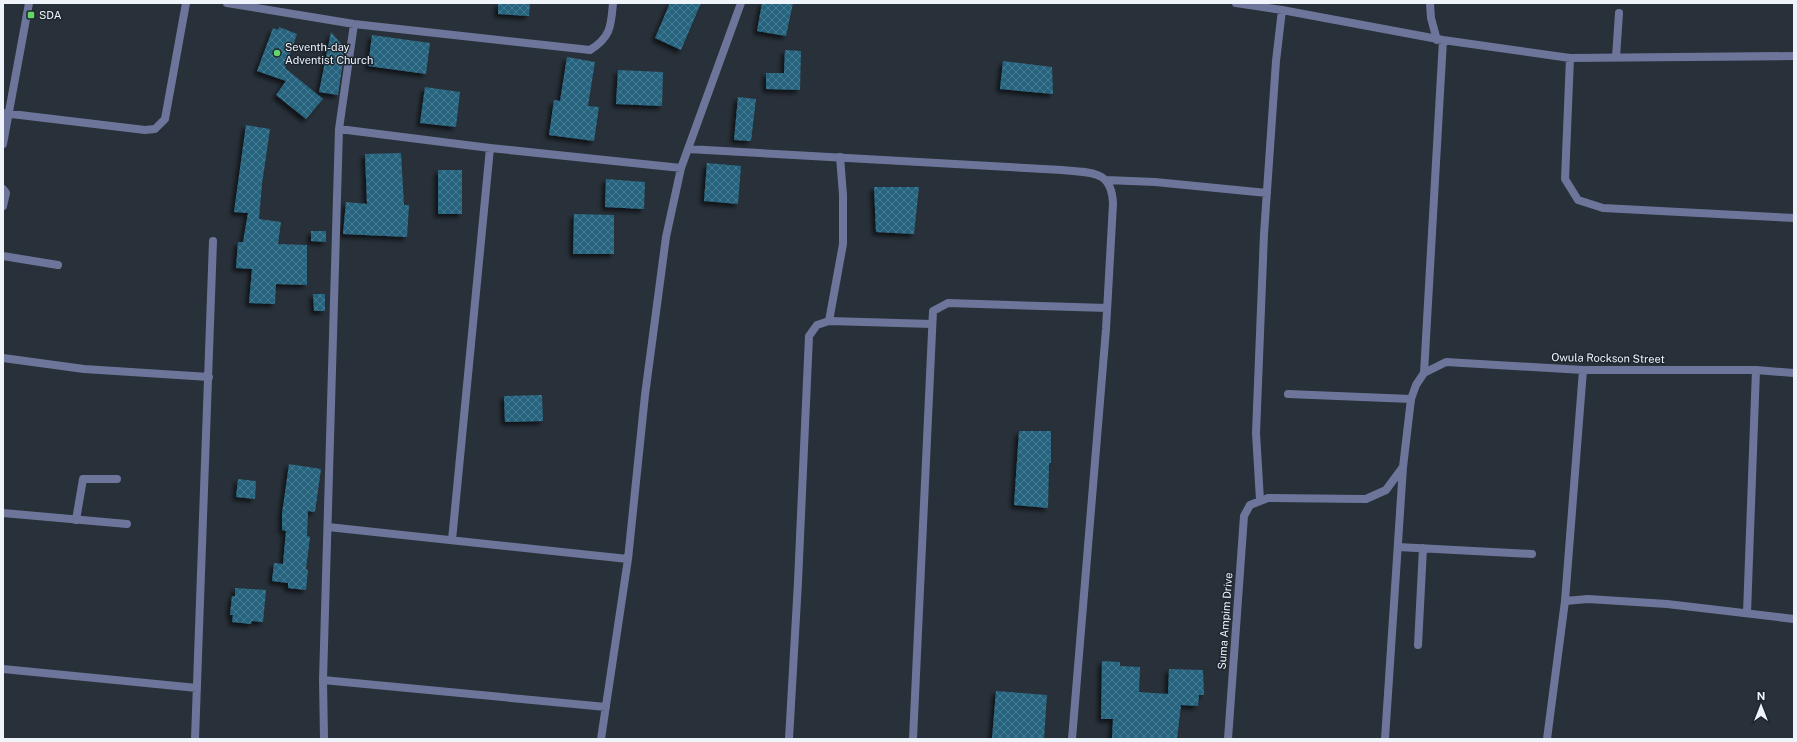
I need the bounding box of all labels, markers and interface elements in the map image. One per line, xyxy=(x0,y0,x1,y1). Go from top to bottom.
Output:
place label: SDA xyxy=(39,9,62,21)
marker: SDA xyxy=(26,10,36,20)
place label: Seventh-day Adventist Church xyxy=(285,41,373,66)
marker: Seventh-day Adventist Church xyxy=(272,48,282,58)
street label: Owula Rockson Street xyxy=(1551,351,1665,365)
street label: Suma Ampim Drive xyxy=(1216,572,1234,670)
north arrow xyxy=(1741,686,1781,726)
text: N xyxy=(1757,690,1765,702)

